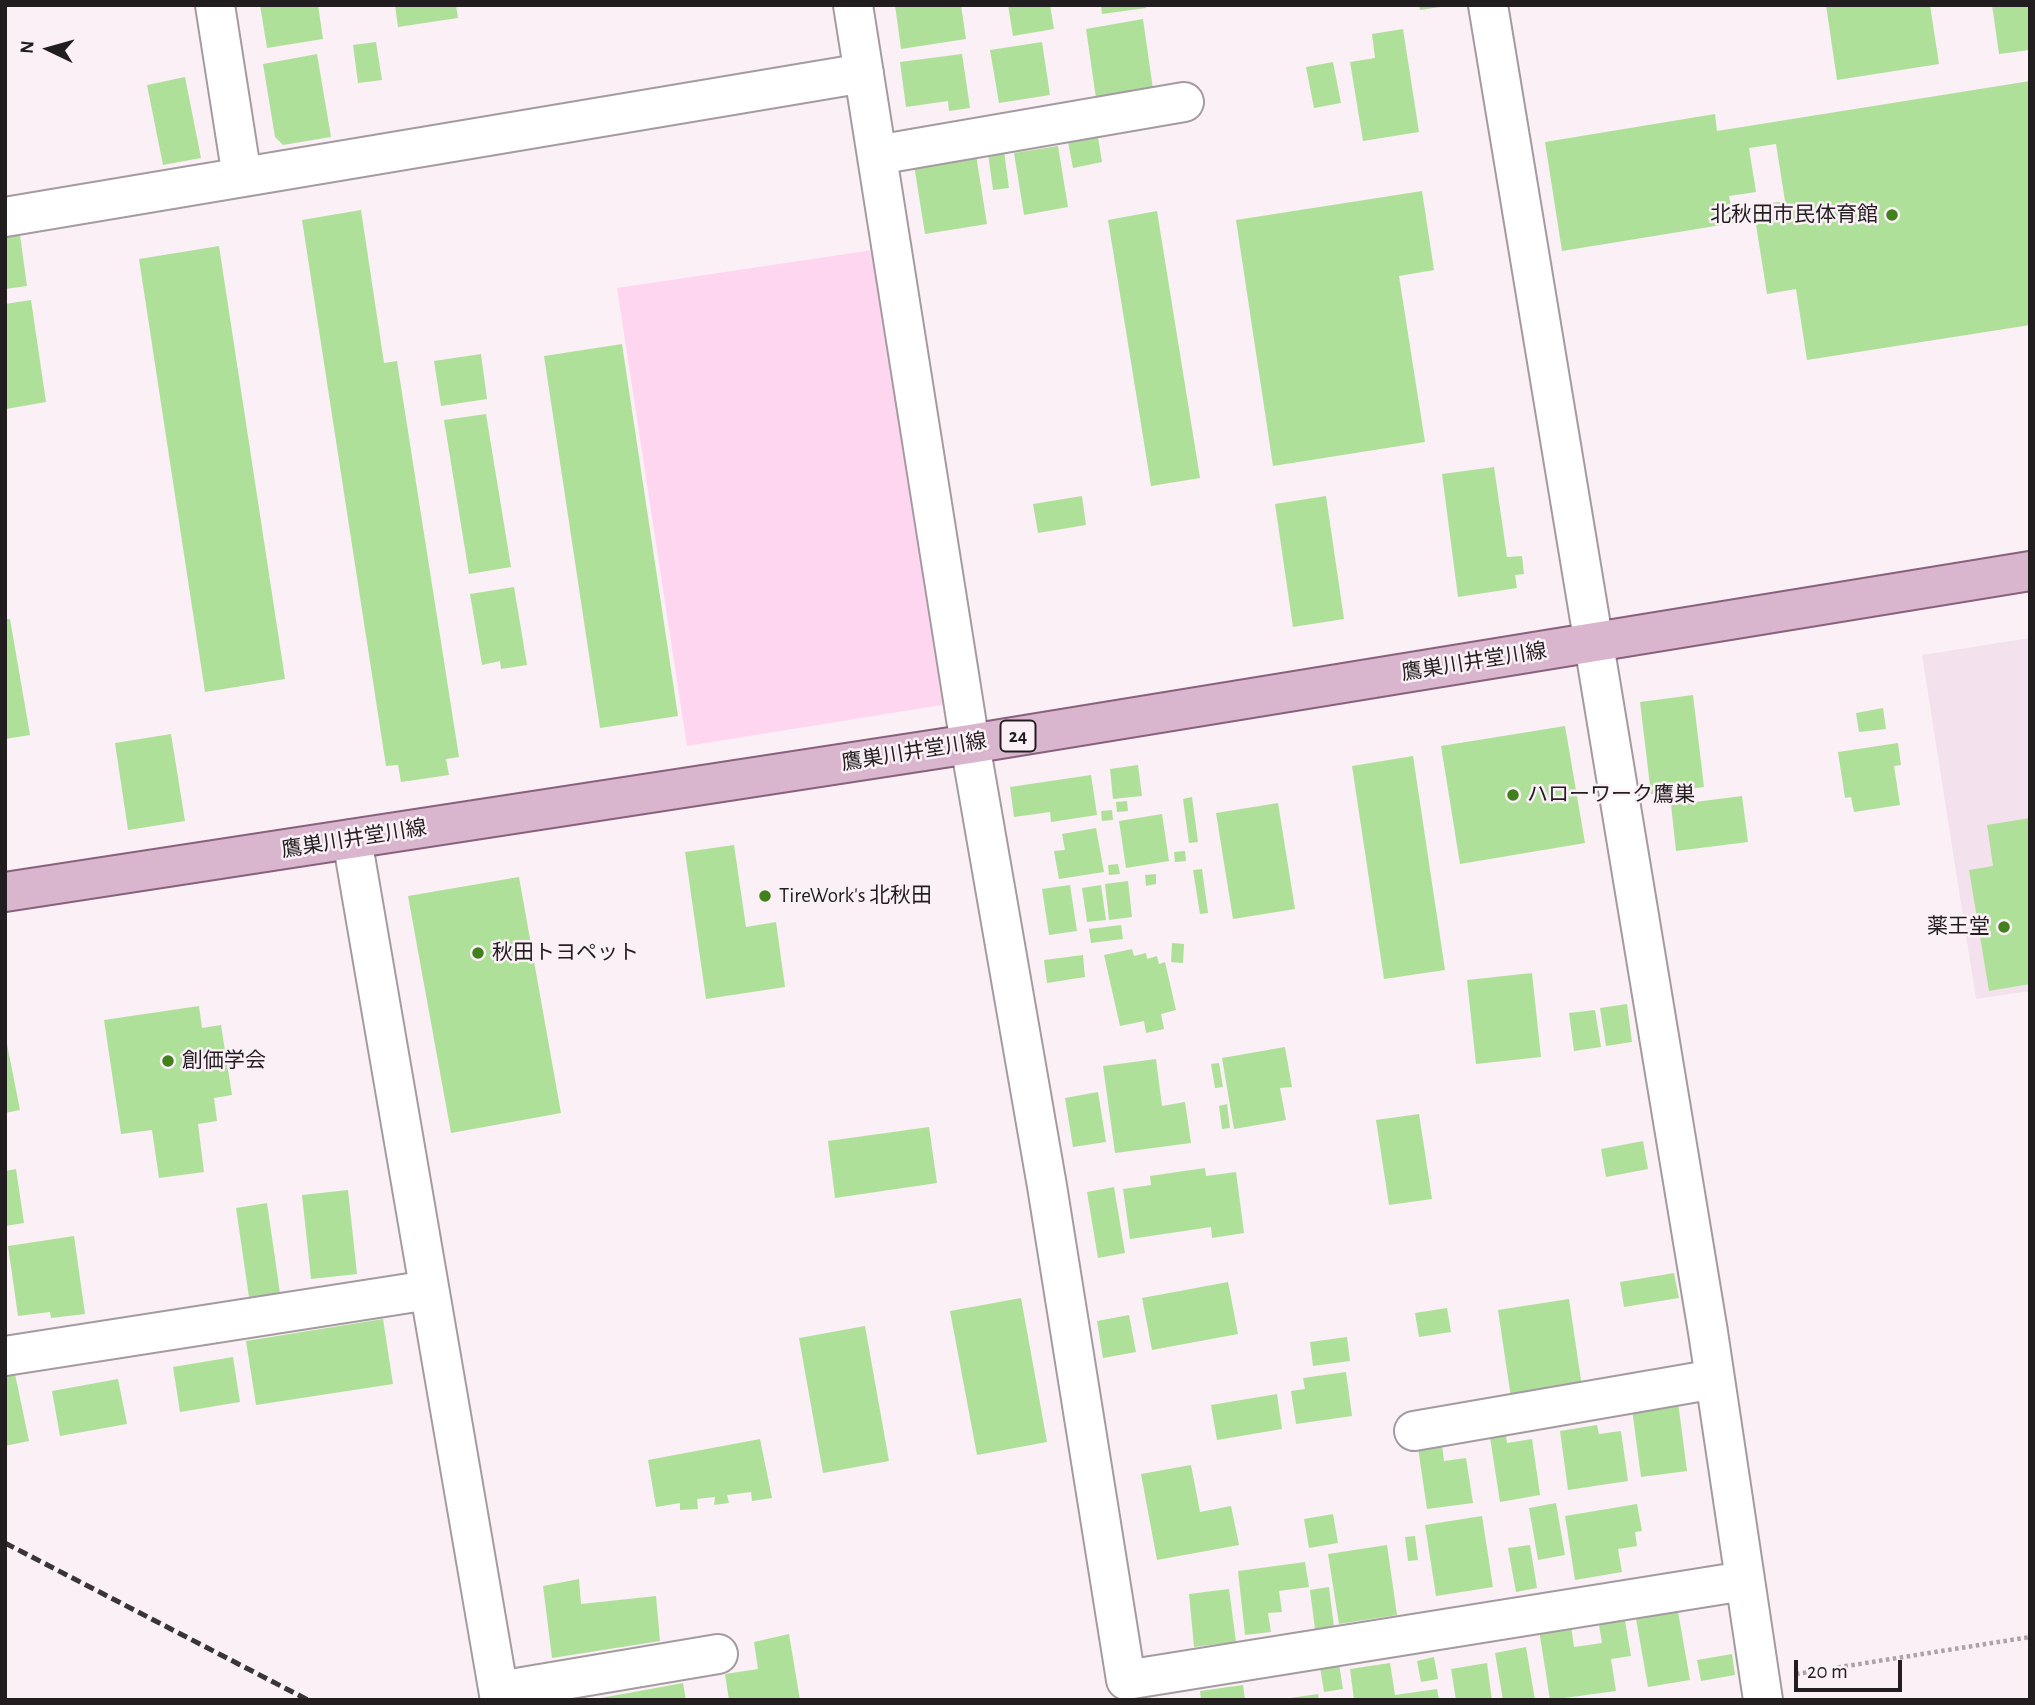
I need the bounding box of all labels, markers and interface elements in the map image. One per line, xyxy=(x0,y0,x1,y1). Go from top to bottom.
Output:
north arrow xyxy=(14,14,84,84)
text: N xyxy=(18,40,38,55)
place label: 北秋田市民体育館 xyxy=(1710,202,1878,228)
marker: 北秋田市民体育館 xyxy=(1884,207,1900,223)
street label: 鷹巣川井堂川線 xyxy=(1399,638,1549,686)
road number: 24 xyxy=(1000,720,1036,751)
street label: 鷹巣川井堂川線 xyxy=(839,728,989,776)
place label: ハローワーク鷹巣 xyxy=(1527,782,1695,808)
marker: ハローワーク鷹巣 xyxy=(1505,787,1521,803)
street label: 鷹巣川井堂川線 xyxy=(279,815,429,863)
place label: TireWork's 北秋田 xyxy=(779,883,932,909)
marker: TireWork's 北秋田 xyxy=(757,888,773,904)
place label: 薬王堂 xyxy=(1927,914,1990,940)
marker: 薬王堂 xyxy=(1996,919,2012,935)
place label: 秋田トヨペット xyxy=(492,940,639,966)
marker: 秋田トヨペット xyxy=(470,945,486,961)
place label: 創価学会 xyxy=(182,1048,266,1074)
marker: 創価学会 xyxy=(160,1053,176,1069)
scale bar xyxy=(1797,1646,1906,1690)
text: 20 m xyxy=(1807,1661,1848,1682)

